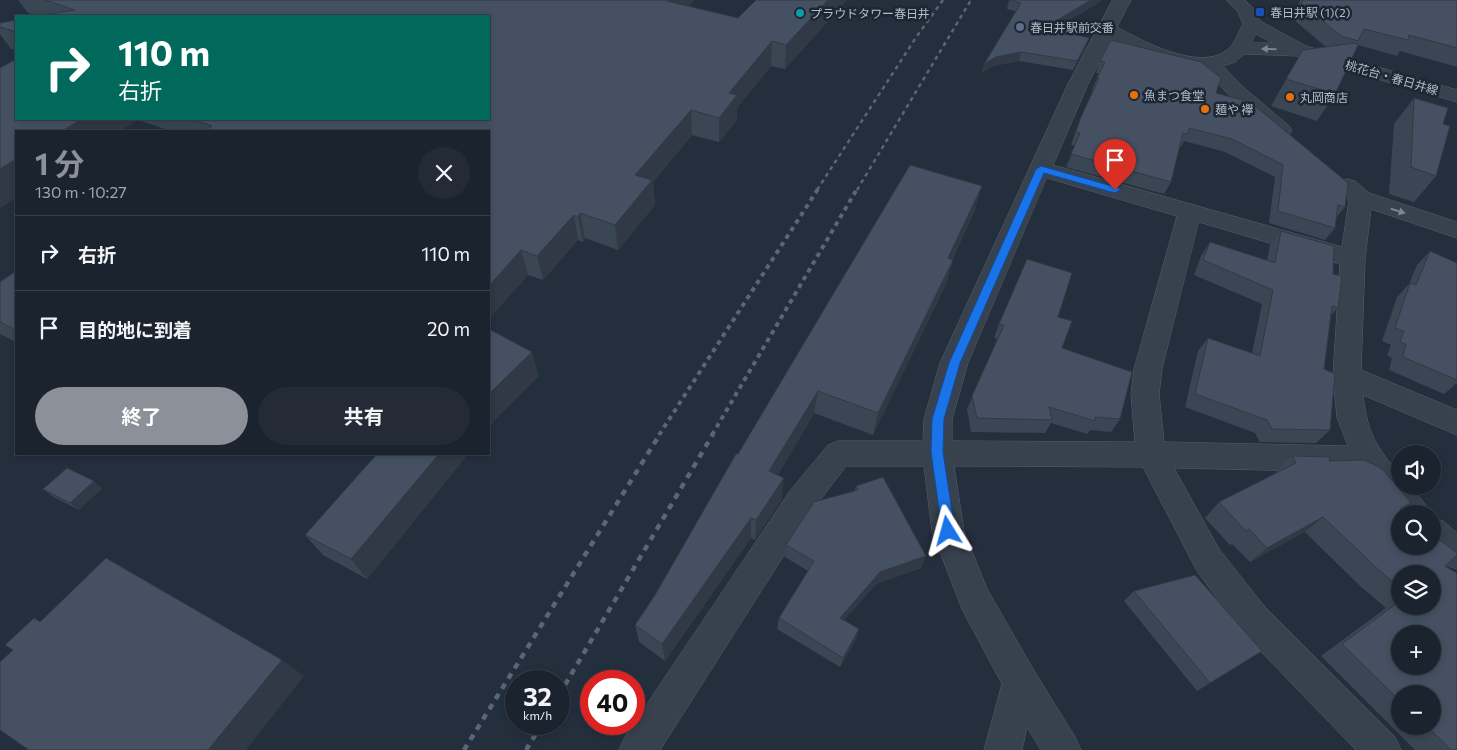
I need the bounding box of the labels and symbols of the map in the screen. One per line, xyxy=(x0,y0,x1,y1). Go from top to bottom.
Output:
place label: 春日井駅 (1)(2) xyxy=(1270,5,1350,19)
place label: プラウドタワー春日井 xyxy=(810,6,930,20)
marker: 春日井駅 (1)(2) xyxy=(1254,6,1266,18)
marker: プラウドタワー春日井 xyxy=(794,7,806,19)
place label: 春日井駅前交番 xyxy=(1030,20,1114,34)
marker: 春日井駅前交番 xyxy=(1014,21,1026,33)
one-way arrow xyxy=(1261,45,1277,53)
street label: 桃花台・春日井線 xyxy=(1344,57,1440,97)
place label: 魚まつ食堂 xyxy=(1144,88,1204,102)
marker: 魚まつ食堂 xyxy=(1128,89,1140,101)
place label: 丸岡商店 xyxy=(1300,90,1348,104)
marker: 丸岡商店 xyxy=(1284,91,1296,103)
place label: 麺や 襷 xyxy=(1215,102,1253,116)
marker: 麺や 襷 xyxy=(1199,103,1211,115)
pin xyxy=(1094,139,1136,190)
one-way arrow xyxy=(1390,207,1405,215)
position arrow xyxy=(921,504,973,556)
speed limit sign: 40 xyxy=(580,670,645,735)

